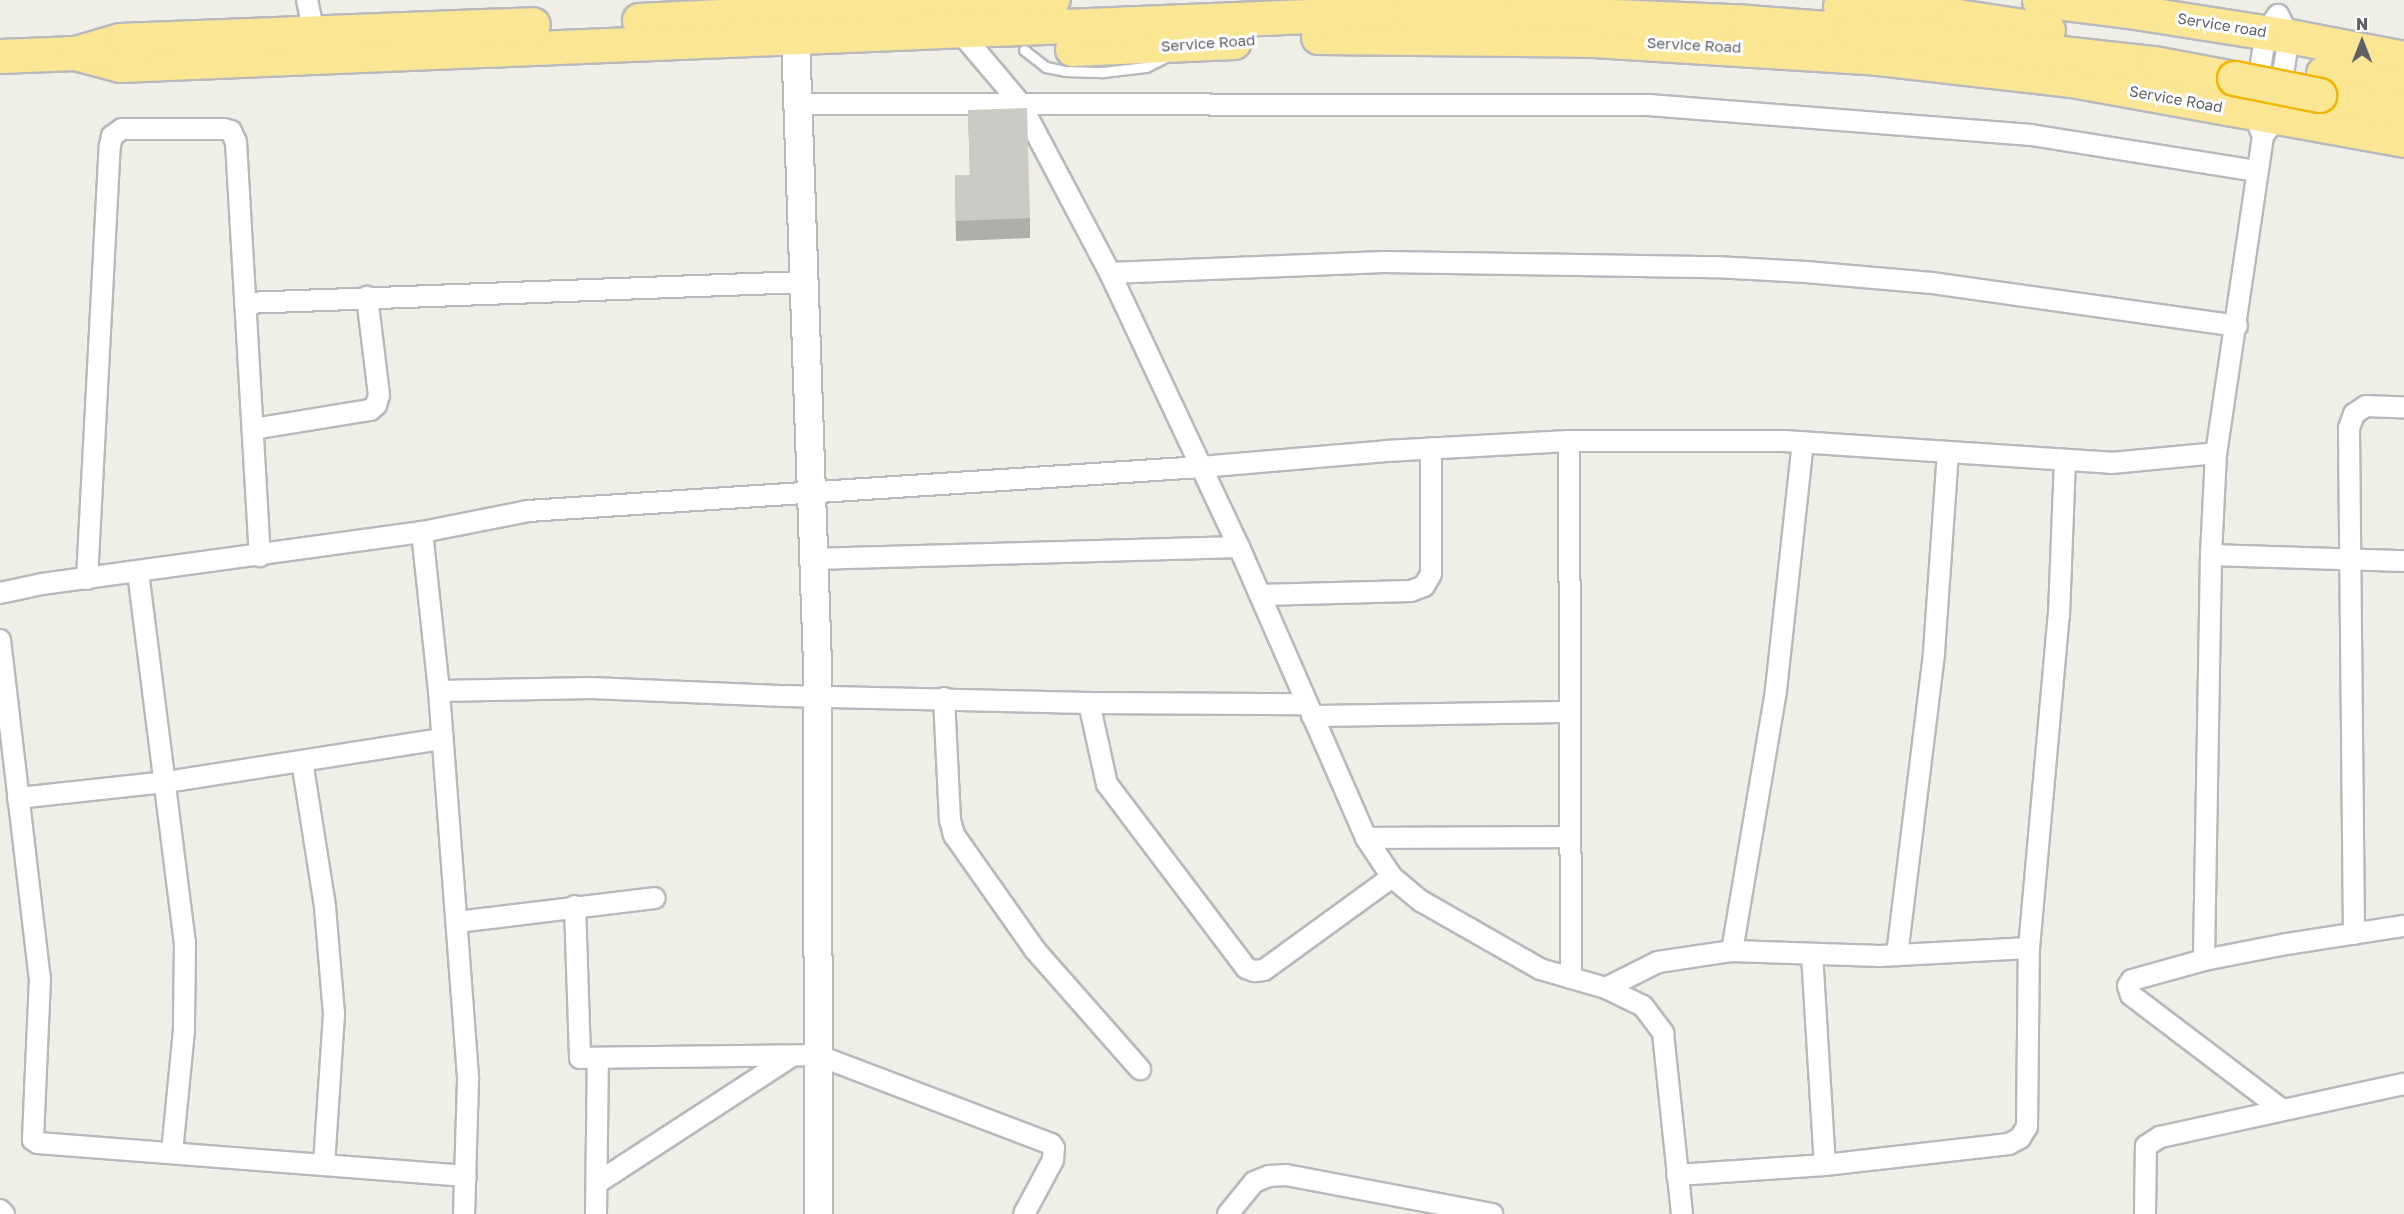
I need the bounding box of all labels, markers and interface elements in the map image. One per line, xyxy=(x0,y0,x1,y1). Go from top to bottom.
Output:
street label: Service road xyxy=(2176,9,2268,41)
north arrow xyxy=(2332,12,2392,72)
text: N xyxy=(2356,14,2368,34)
street label: Service Road xyxy=(1160,31,1256,55)
street label: Service Road xyxy=(1646,34,1742,56)
street label: Service Road xyxy=(2128,82,2224,116)

